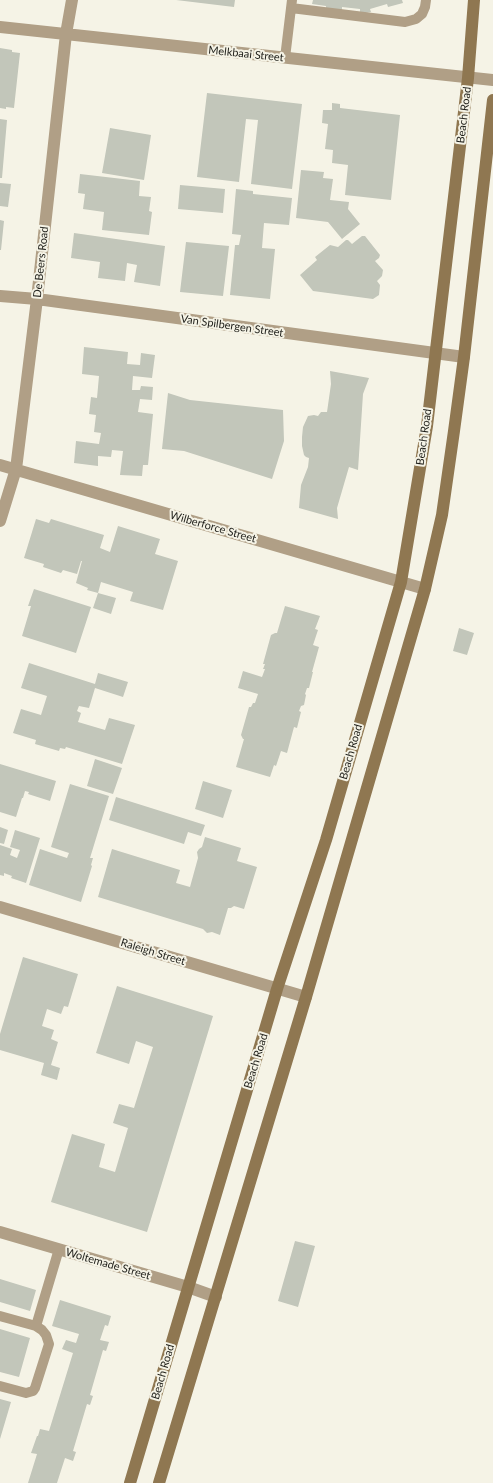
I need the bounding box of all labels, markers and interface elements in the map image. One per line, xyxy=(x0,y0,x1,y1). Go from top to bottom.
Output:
street label: Melkbaai Street xyxy=(208,43,284,65)
street label: Beach Road xyxy=(454,86,474,144)
street label: De Beers Road xyxy=(31,226,51,298)
street label: Van Spilbergen Street xyxy=(180,312,284,340)
street label: Beach Road xyxy=(414,408,434,466)
street label: Wilberforce Street xyxy=(168,508,258,546)
street label: Beach Road xyxy=(337,723,365,781)
street label: Raleigh Street xyxy=(119,936,187,968)
street label: Beach Road xyxy=(241,1032,271,1090)
street label: Woltemade Street xyxy=(64,1246,152,1282)
street label: Beach Road xyxy=(149,1343,177,1401)

